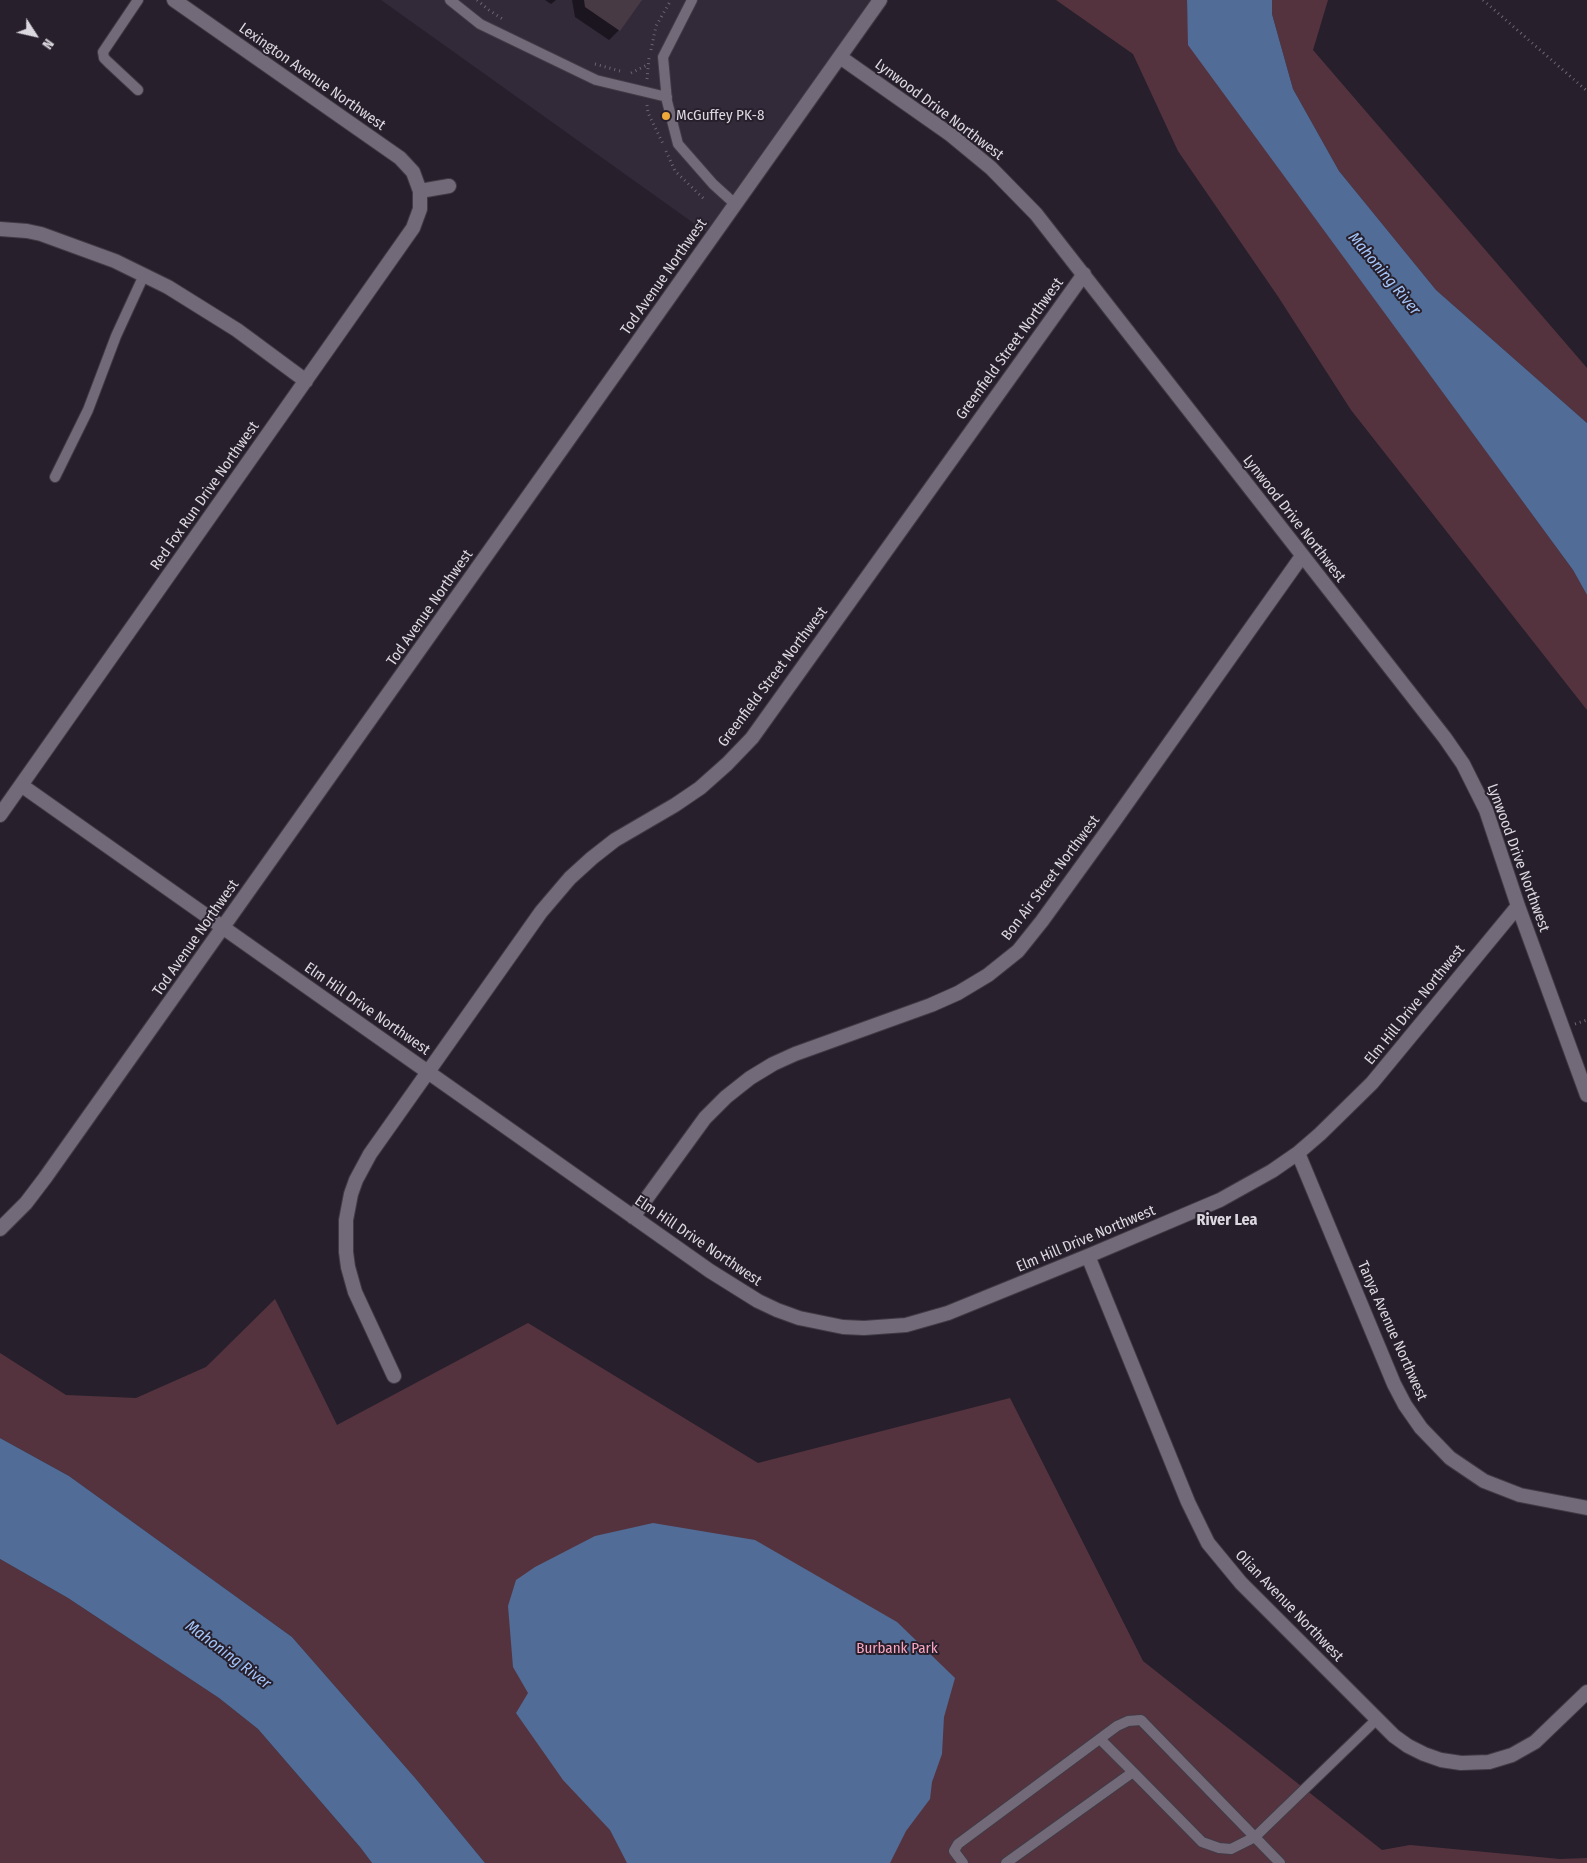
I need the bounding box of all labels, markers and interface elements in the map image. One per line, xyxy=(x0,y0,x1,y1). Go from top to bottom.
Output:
north arrow xyxy=(10,10,60,60)
street label: Lexington Avenue Northwest xyxy=(235,19,389,135)
text: N xyxy=(38,36,57,52)
street label: Lynwood Drive Northwest xyxy=(871,56,1007,164)
place label: McGuffey PK-8 xyxy=(676,107,764,125)
marker: McGuffey PK-8 xyxy=(660,110,672,122)
street label: Tod Avenue Northwest xyxy=(617,215,711,339)
water label: Mahoning River xyxy=(1344,229,1424,319)
street label: Greenfield Street Northwest xyxy=(953,275,1067,423)
street label: Red Fox Run Drive Northwest xyxy=(147,418,263,574)
street label: Lynwood Drive Northwest xyxy=(1239,452,1349,586)
street label: Tod Avenue Northwest xyxy=(383,546,477,670)
street label: Greenfield Street Northwest xyxy=(714,603,832,751)
street label: Lynwood Drive Northwest xyxy=(1483,781,1553,935)
street label: Bon Air Street Northwest xyxy=(998,812,1104,944)
street label: Tod Avenue Northwest xyxy=(149,876,243,1000)
street label: Elm Hill Drive Northwest xyxy=(1361,941,1469,1069)
street label: Elm Hill Drive Northwest xyxy=(301,959,433,1059)
street label: Elm Hill Drive Northwest xyxy=(631,1192,765,1290)
street label: Elm Hill Drive Northwest xyxy=(1014,1202,1158,1276)
district label: River Lea xyxy=(1197,1211,1257,1231)
street label: Tanya Avenue Northwest xyxy=(1353,1258,1431,1404)
street label: Olian Avenue Northwest xyxy=(1231,1546,1347,1666)
water label: Mahoning River xyxy=(181,1617,275,1693)
park label: Burbank Park xyxy=(856,1640,938,1658)

